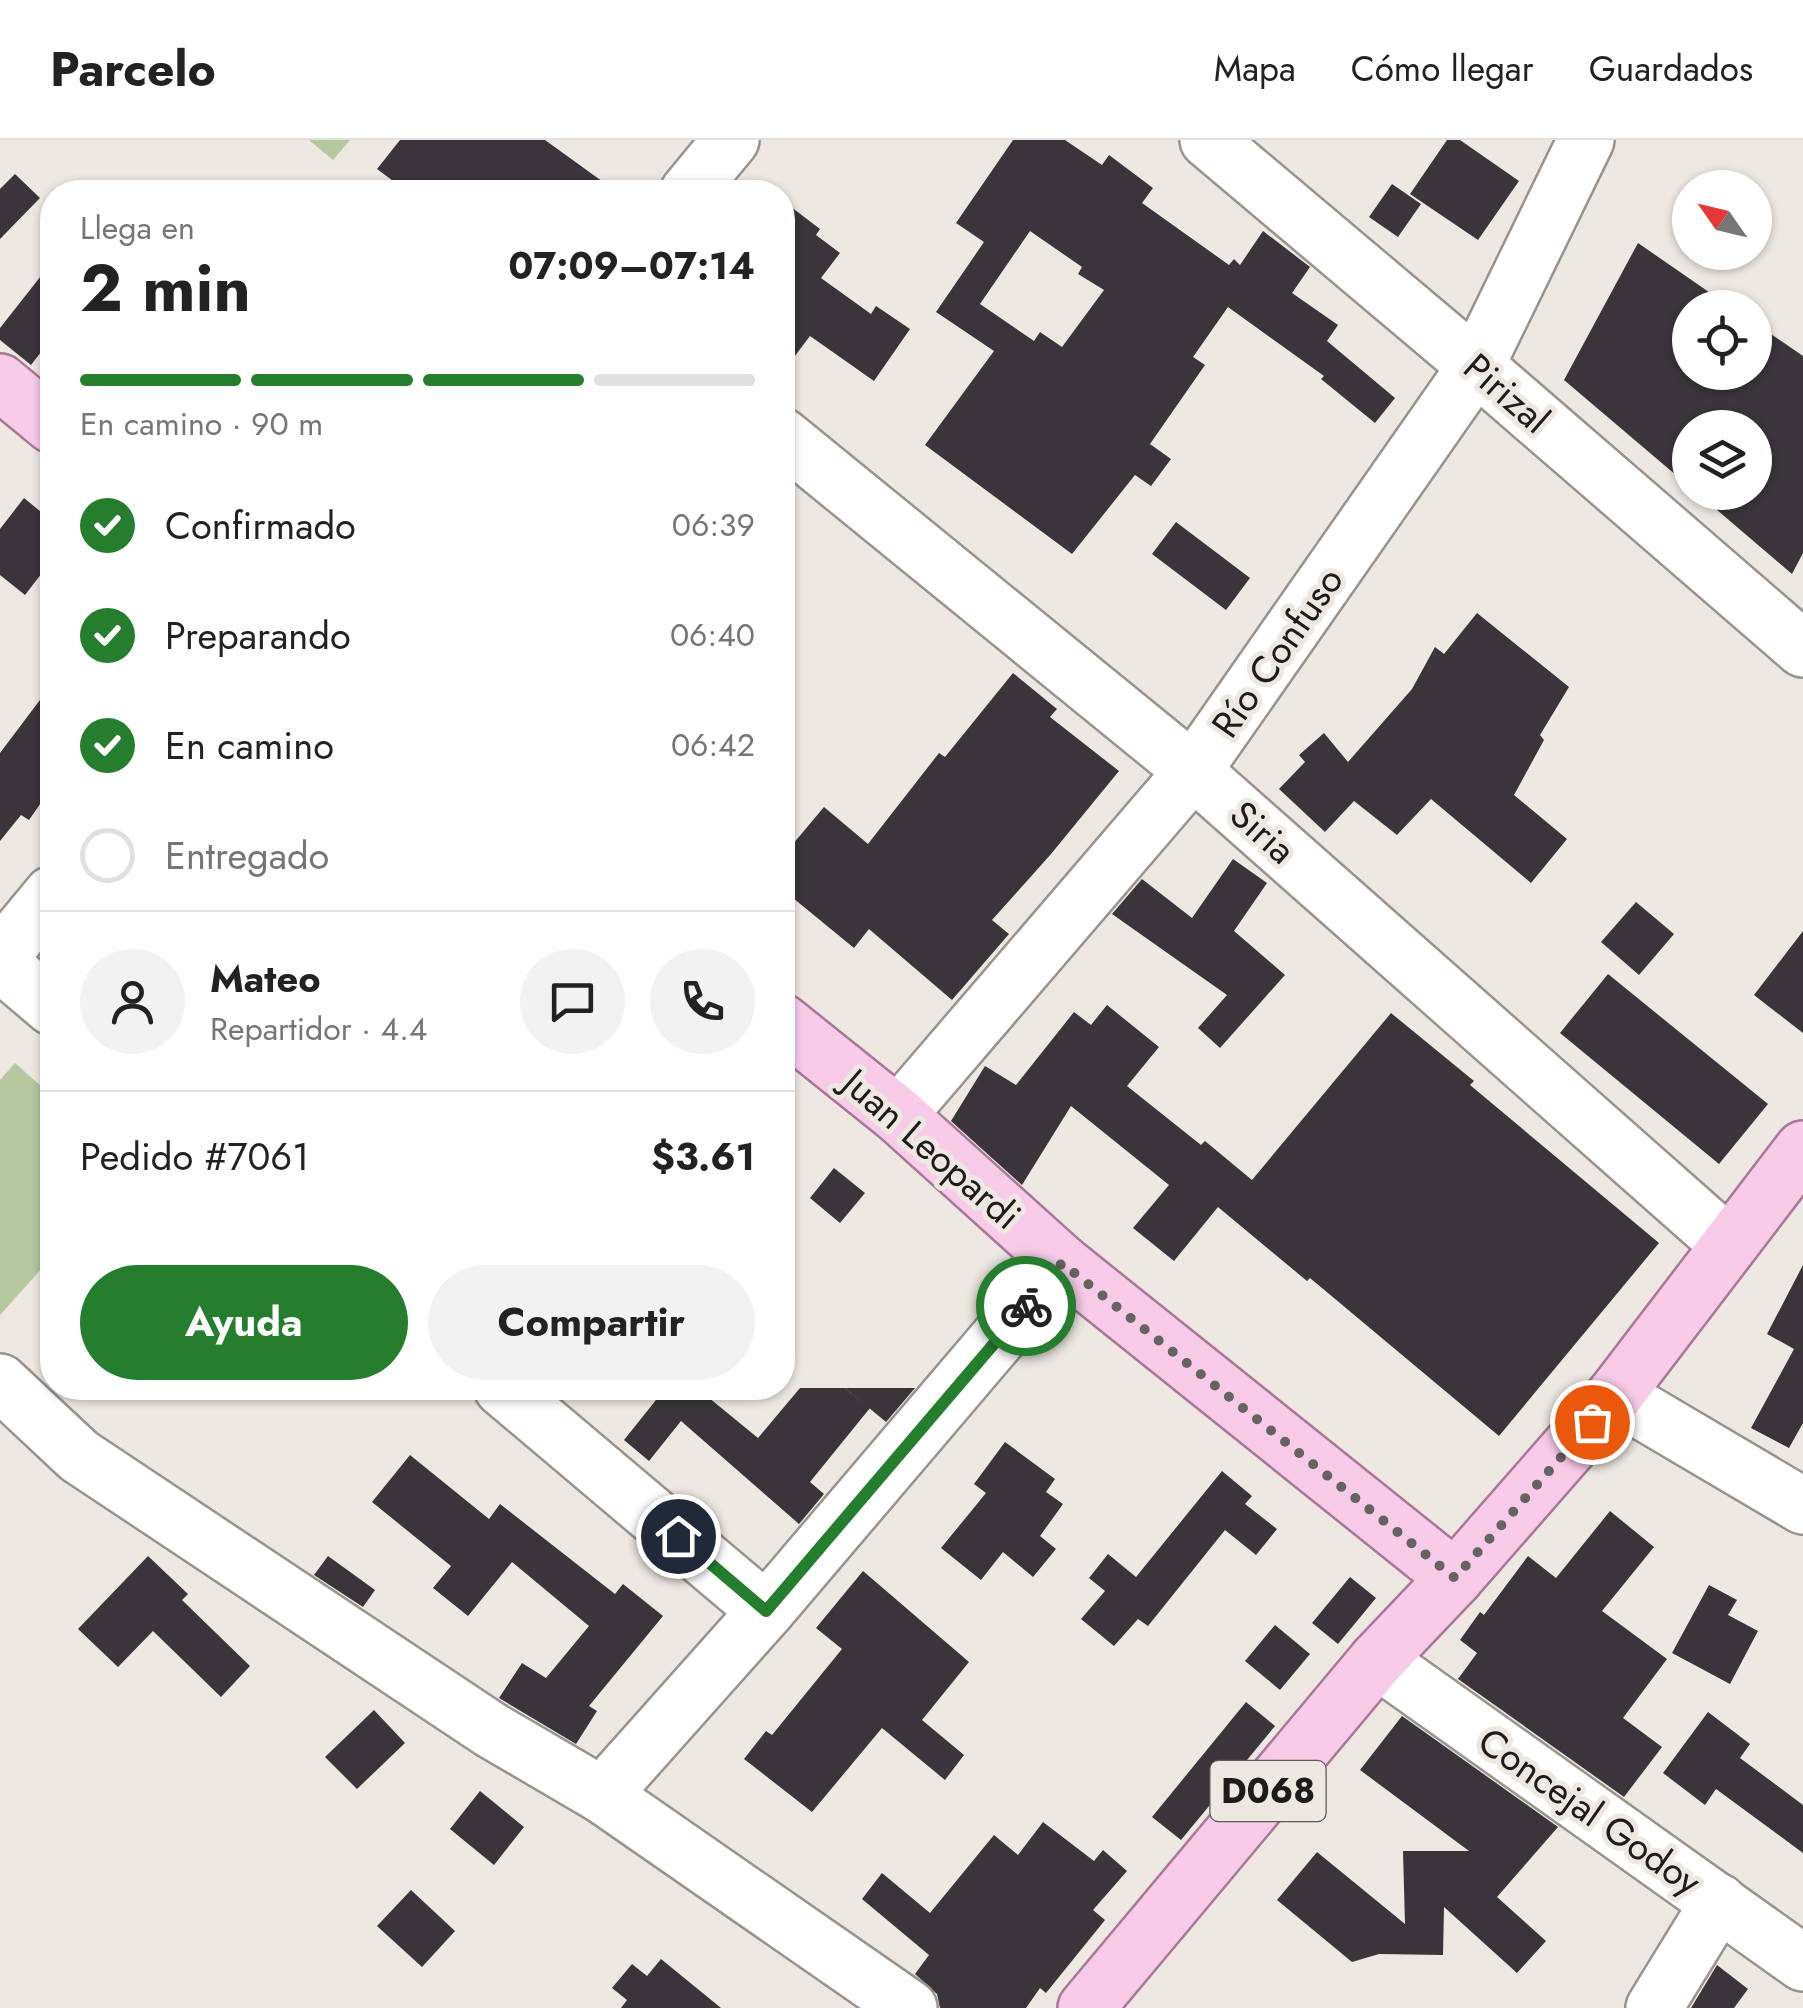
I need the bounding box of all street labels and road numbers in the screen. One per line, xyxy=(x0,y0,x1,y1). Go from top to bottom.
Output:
street label: Pirizal xyxy=(1452,340,1562,446)
street label: Río Confuso xyxy=(1198,556,1356,748)
street label: Siria xyxy=(1218,788,1308,876)
street label: Juan Leopardi xyxy=(827,1053,1033,1242)
street label: Concejal Godoy xyxy=(1467,1714,1713,1909)
road number: D068 xyxy=(1210,1761,1326,1821)

